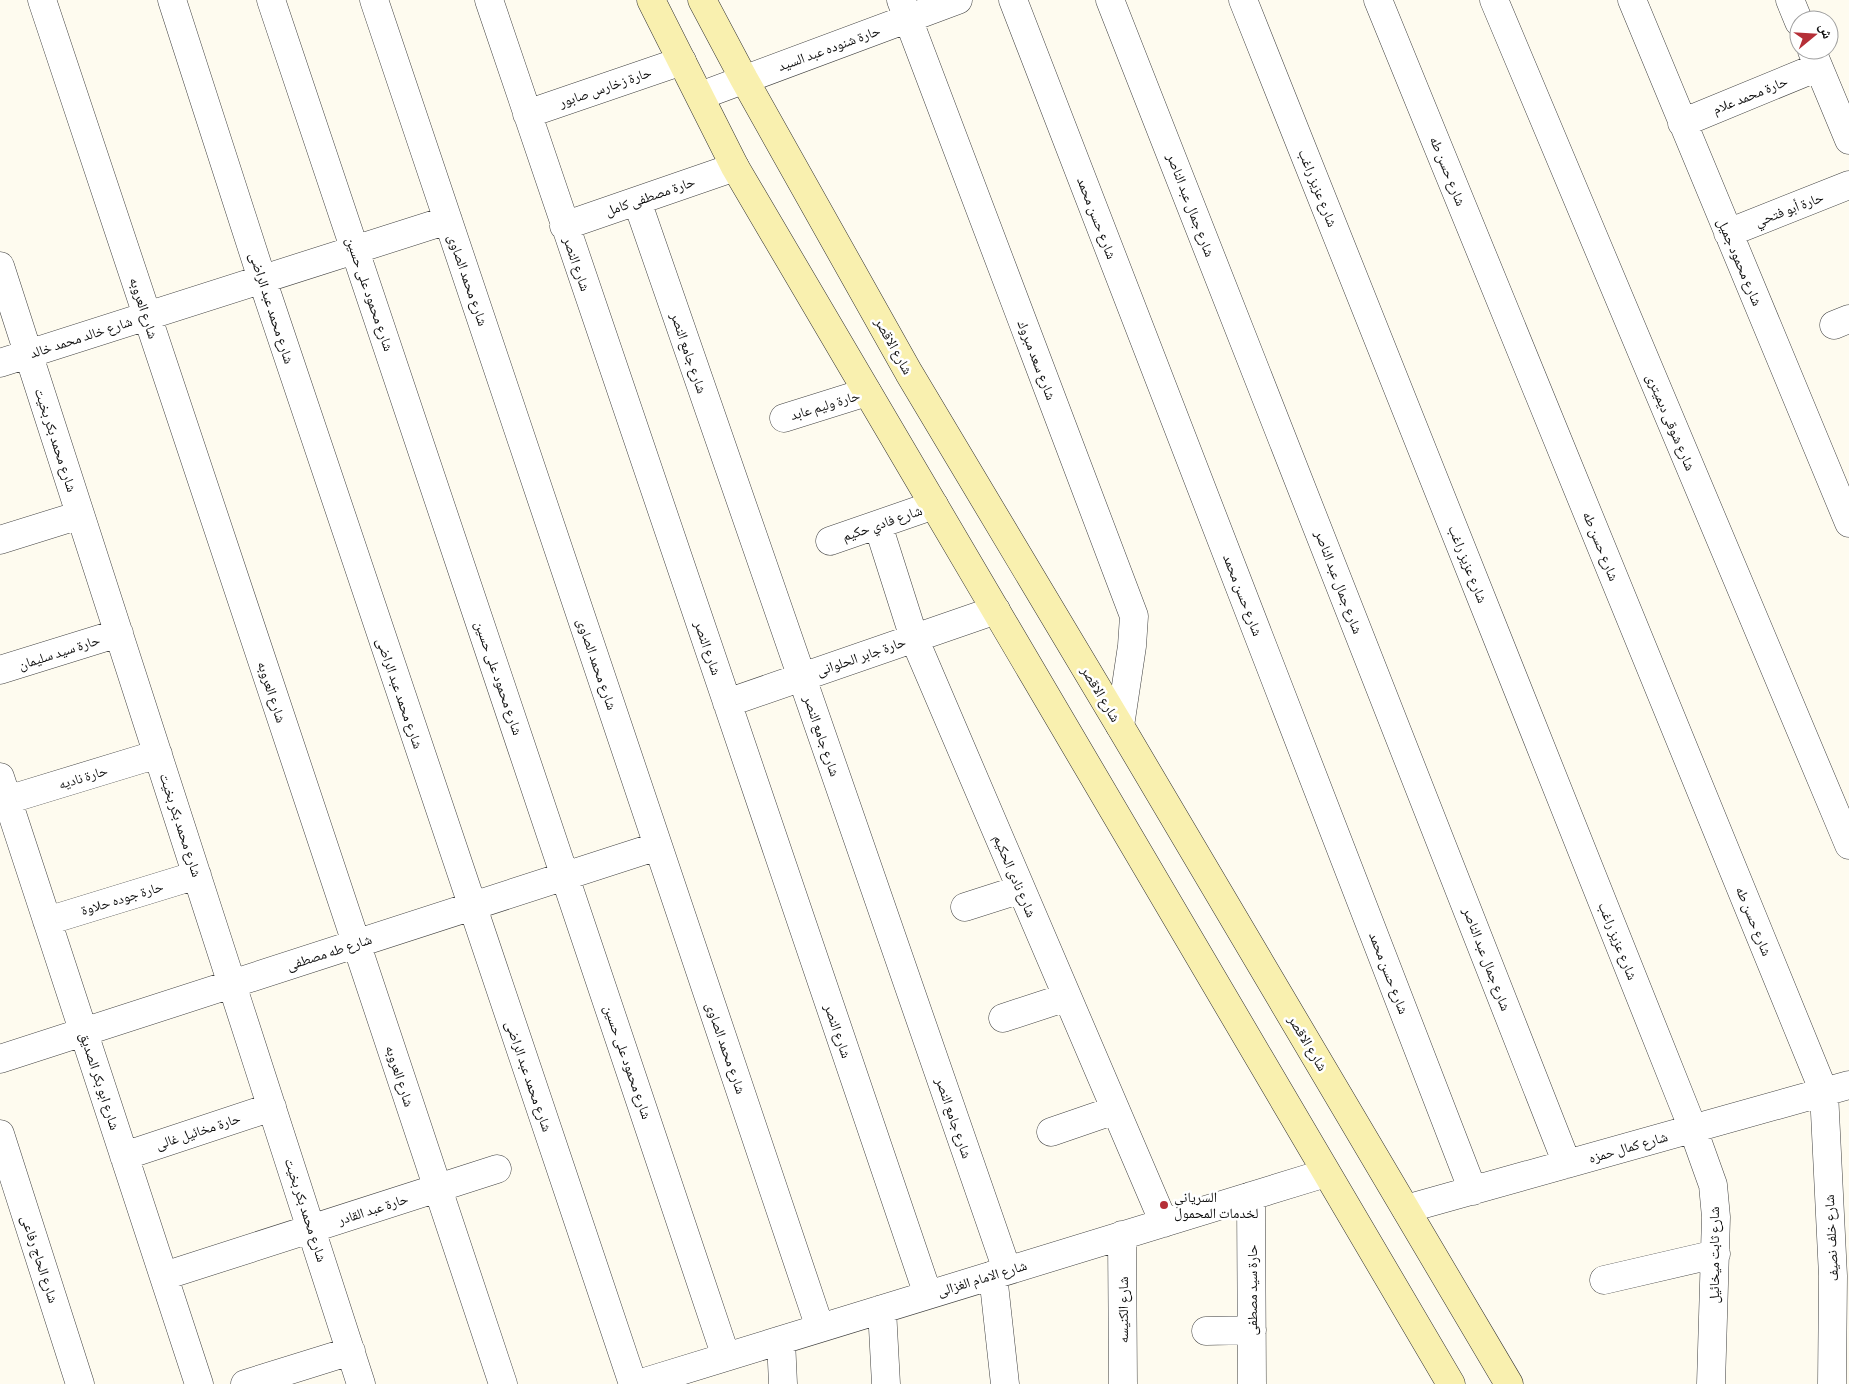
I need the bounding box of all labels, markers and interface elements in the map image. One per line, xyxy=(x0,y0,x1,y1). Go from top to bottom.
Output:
north arrow xyxy=(1789,10,1839,60)
text: ش xyxy=(1816,21,1836,41)
street label: حارة شنوده عبد السيد xyxy=(776,22,883,75)
street label: حارة زخارس صابور xyxy=(556,64,654,112)
street label: حارة محمد علام xyxy=(1710,73,1791,119)
street label: شارع حسن طه xyxy=(1425,134,1469,209)
street label: شارع عزيز راغب xyxy=(1293,147,1341,230)
street label: شارع جمال عبد الناصر xyxy=(1162,150,1218,260)
street label: حارة مصطفى كامل xyxy=(603,173,697,220)
street label: شارع حسن محمد xyxy=(1072,175,1120,262)
street label: حارة أبو فتحي xyxy=(1752,189,1827,233)
street label: شارع محمود جميل xyxy=(1712,216,1766,309)
street label: شارع محمد الصاوى xyxy=(443,232,491,329)
street label: شارع النصر xyxy=(558,234,594,294)
street label: شارع محمود على حسين xyxy=(341,235,397,354)
street label: شارع محمد عبد الراضى xyxy=(245,250,298,366)
street label: شارع العروبه xyxy=(125,275,161,341)
street label: شارع جامع النصر xyxy=(665,310,710,396)
street label: شارع خالد محمد خالد xyxy=(28,313,135,363)
street label: شارع الاقصر xyxy=(870,314,916,378)
street label: شارع سعد مبروك xyxy=(1013,318,1060,403)
street label: شارع شوقى ديميترى xyxy=(1641,371,1699,474)
street label: شارع محمد بكر بخيت xyxy=(30,386,80,495)
street label: حارة وليم عابد xyxy=(788,387,862,425)
street label: شارع فادي حكيم xyxy=(840,502,925,548)
street label: شارع حسن طه xyxy=(1578,509,1622,584)
street label: شارع عزيز راغب xyxy=(1443,523,1491,606)
street label: شارع جمال عبد الناصر xyxy=(1310,527,1366,637)
street label: شارع حسن محمد xyxy=(1218,552,1266,639)
street label: شارع محمد الصاوى xyxy=(572,616,620,713)
street label: شارع النصر xyxy=(689,618,725,678)
street label: شارع محمود على حسين xyxy=(470,619,526,738)
street label: حارة سيد سليمان xyxy=(16,631,102,674)
street label: حارة جابر الحلوانى xyxy=(814,633,908,680)
street label: شارع محمد عبد الراضى xyxy=(372,635,427,751)
street label: شارع العروبه xyxy=(253,659,289,725)
street label: شارع الاقصر xyxy=(1076,662,1124,726)
street label: شارع جامع النصر xyxy=(798,693,843,779)
street label: حارة ناديه xyxy=(57,762,110,793)
street label: شارع محمد بكر بخيت xyxy=(155,771,205,880)
street label: شارع نادى الحكيم xyxy=(989,832,1040,920)
street label: حارة جوده حلاوة xyxy=(79,878,166,919)
street label: شارع حسن طه xyxy=(1731,884,1775,959)
street label: شارع عزيز راغب xyxy=(1593,900,1641,983)
street label: شارع جمال عبد الناصر xyxy=(1458,904,1514,1014)
street label: شارع حسن محمد xyxy=(1364,930,1412,1017)
street label: شارع طه مصطفى xyxy=(284,931,374,975)
street label: شارع محمد الصاوى xyxy=(701,1000,749,1097)
street label: شارع النصر xyxy=(819,1001,855,1061)
street label: شارع محمود على حسين xyxy=(599,1003,655,1122)
street label: شارع الاقصر xyxy=(1283,1011,1331,1075)
street label: شارع محمد عبد الراضى xyxy=(501,1018,556,1134)
street label: شارع ابو بكر الصديق xyxy=(75,1030,123,1132)
street label: شارع العروبه xyxy=(381,1043,417,1109)
street label: شارع جامع النصر xyxy=(930,1075,975,1161)
street label: حارة مخائيل غالى xyxy=(153,1110,243,1153)
street label: شارع كمال حمزه xyxy=(1587,1128,1670,1168)
street label: شارع محمد بكر بخيت xyxy=(280,1156,330,1265)
place label: السرياني لخدمات المحمول xyxy=(1174,1189,1258,1222)
street label: حارة عبد القادر xyxy=(335,1190,411,1229)
street label: شارع خلف نصيف xyxy=(1821,1194,1843,1282)
marker: السرياني لخدمات المحمول xyxy=(1158,1199,1170,1211)
street label: شارع ثابت ميخائيل xyxy=(1706,1207,1724,1303)
street label: شارع الحاج رفاعى xyxy=(16,1213,62,1306)
street label: حارة سيد مصطفى xyxy=(1244,1245,1261,1335)
street label: شارع الامام الغزالى xyxy=(935,1257,1029,1301)
street label: شارع الكنيسه xyxy=(1115,1277,1133,1343)

